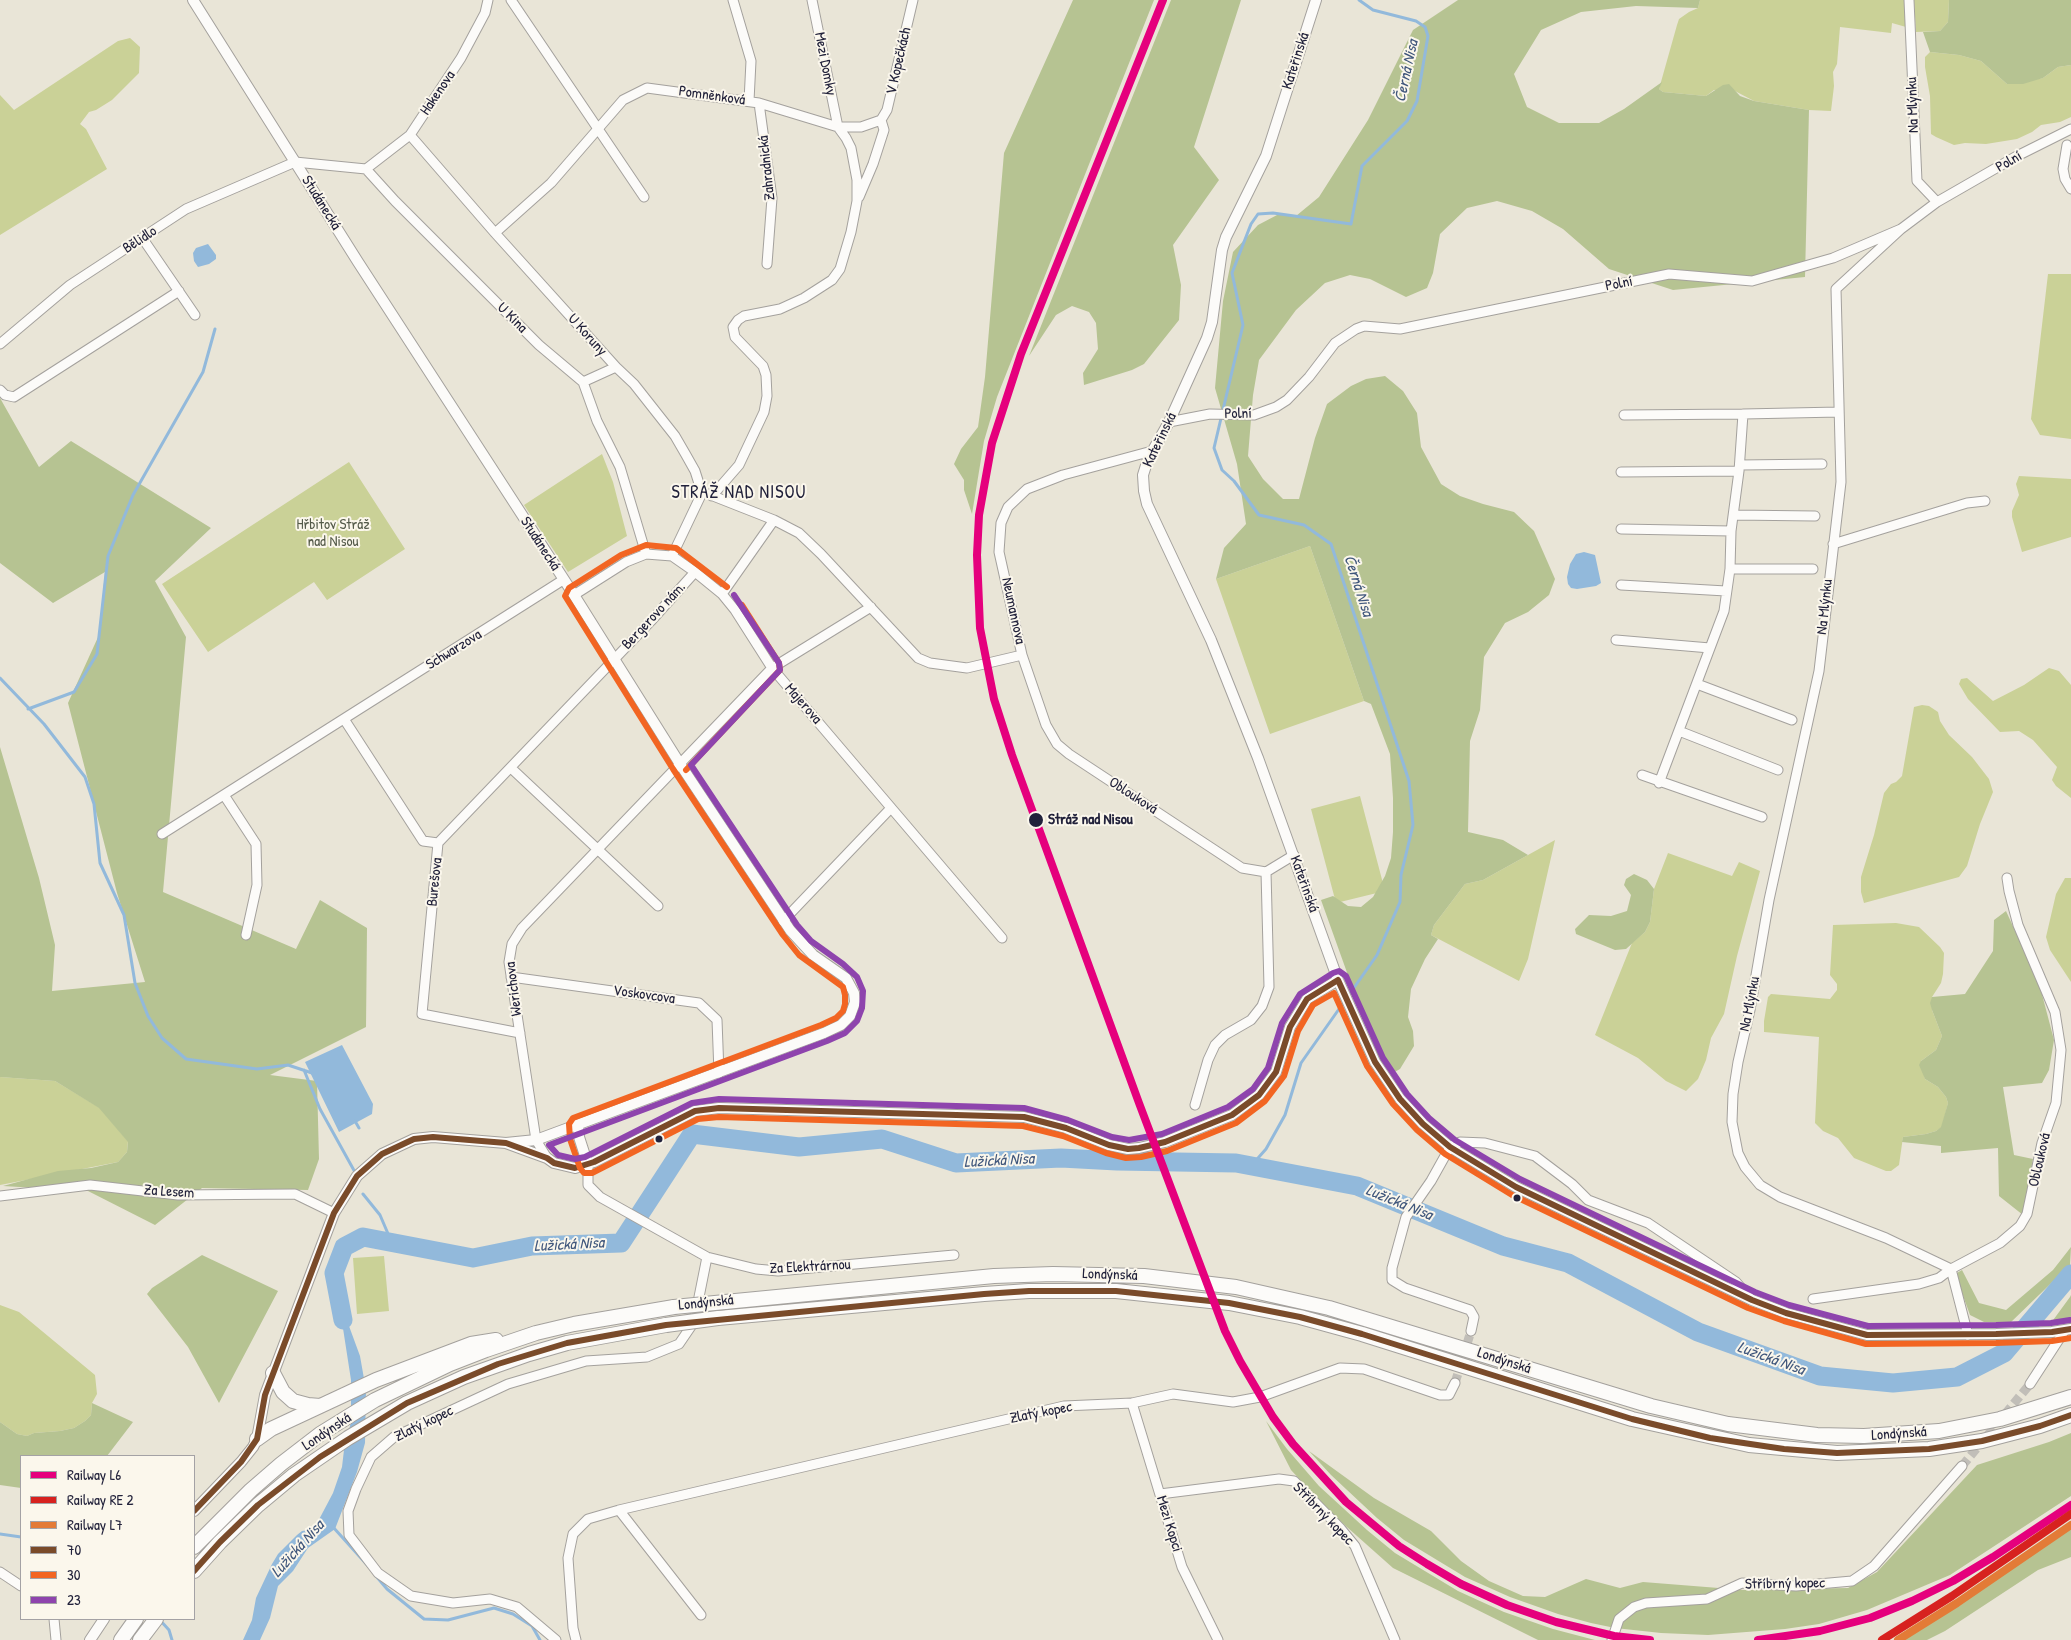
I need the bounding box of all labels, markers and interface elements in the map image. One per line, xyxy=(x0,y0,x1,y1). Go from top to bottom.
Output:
street label: V Kopečkách xyxy=(883,26,915,96)
street label: Kateřinská xyxy=(1278,30,1314,92)
street label: Mezi Domky xyxy=(810,31,840,97)
water label: Černá Nisa xyxy=(1391,38,1423,104)
street label: Hakenova xyxy=(417,67,459,119)
street label: Na Mlýnku xyxy=(1903,77,1923,133)
street label: Pomněnková xyxy=(678,82,746,110)
street label: Zahradnická xyxy=(755,135,779,201)
street label: Polní xyxy=(1993,147,2025,177)
street label: Studánecká xyxy=(297,173,345,233)
street label: Bělidlo xyxy=(120,222,160,258)
street label: Polní xyxy=(1604,273,1634,295)
street label: U Kina xyxy=(493,299,531,337)
street label: U Koruny xyxy=(563,310,611,360)
street label: Polní xyxy=(1224,405,1252,423)
street label: Kateřinská xyxy=(1139,410,1181,470)
district label: STRÁŽ NAD NISOU xyxy=(670,482,808,504)
street label: Studánecká xyxy=(516,514,564,574)
park label: Hřbitov Stráž nad Nisou xyxy=(296,516,370,551)
water label: Černá Nisa xyxy=(1339,553,1377,619)
street label: Neumannova xyxy=(997,576,1029,646)
street label: Na Mlýnku xyxy=(1813,578,1837,636)
street label: Bergerovo nám. xyxy=(618,579,690,653)
street label: Schwarzova xyxy=(423,626,485,674)
street label: Majerova xyxy=(780,680,826,728)
street label: Oblouková xyxy=(1105,774,1161,818)
marker: Stráž nad Nisou xyxy=(1027,811,1045,829)
place label: Stráž nad Nisou xyxy=(1048,811,1133,829)
street label: Kateřinská xyxy=(1286,853,1322,915)
street label: Burešova xyxy=(423,857,447,907)
street label: Werichova xyxy=(502,961,526,1017)
street label: Na Mlýnku xyxy=(1736,975,1764,1033)
street label: Voskovcova xyxy=(612,982,676,1008)
street label: Oblouková xyxy=(2025,1131,2055,1189)
unlabelled marker xyxy=(654,1134,664,1144)
water label: Lužická Nisa xyxy=(963,1150,1035,1172)
street label: Za Lesem xyxy=(143,1181,195,1203)
water label: Lužická Nisa xyxy=(1363,1181,1435,1225)
unlabelled marker xyxy=(1512,1193,1522,1203)
water label: Lužická Nisa xyxy=(533,1234,605,1256)
street label: Za Elektrárnou xyxy=(769,1256,851,1278)
street label: Londýnská xyxy=(1082,1265,1138,1285)
street label: Londýnská xyxy=(678,1291,734,1315)
water label: Lužická Nisa xyxy=(1735,1338,1807,1380)
street label: Londýnská xyxy=(1475,1344,1533,1378)
street label: Zlatý kopec xyxy=(1008,1398,1074,1428)
street label: Zlatý kopec xyxy=(392,1402,456,1446)
street label: Londýnská xyxy=(299,1409,355,1455)
street label: Londýnská xyxy=(1871,1423,1927,1445)
legend xyxy=(20,1455,195,1620)
text: Railway L6 xyxy=(67,1464,121,1485)
street label: Stříbrný kopec xyxy=(1289,1479,1357,1549)
text: Railway RE 2 xyxy=(67,1489,134,1510)
street label: Mezi Kopci xyxy=(1152,1494,1186,1554)
text: Railway L7 xyxy=(67,1514,123,1535)
water label: Lužická Nisa xyxy=(267,1517,329,1581)
text: 70 xyxy=(67,1539,81,1560)
text: 30 xyxy=(67,1564,80,1585)
street label: Stříbrný kopec xyxy=(1745,1574,1825,1594)
text: 23 xyxy=(67,1589,81,1610)

